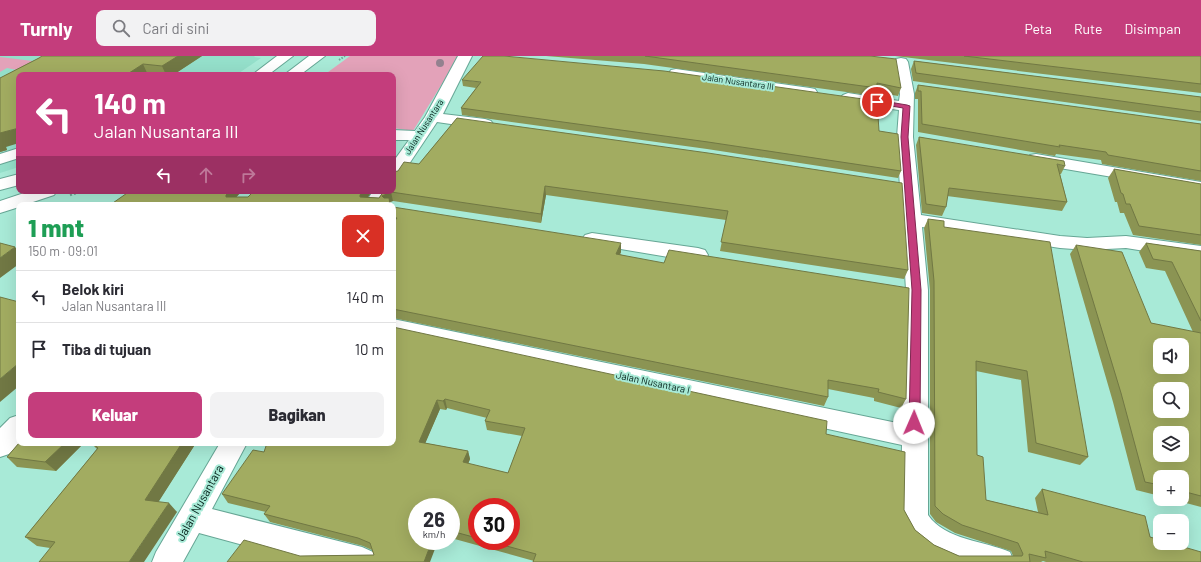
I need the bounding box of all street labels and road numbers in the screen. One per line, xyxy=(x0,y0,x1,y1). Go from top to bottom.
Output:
street label: Jalan Nusantara III xyxy=(701,71,775,92)
street label: Jalan Nusantara xyxy=(402,97,445,156)
street label: Jalan Nusantara I xyxy=(615,368,691,396)
street label: Jalan Nusantara xyxy=(172,462,226,543)

